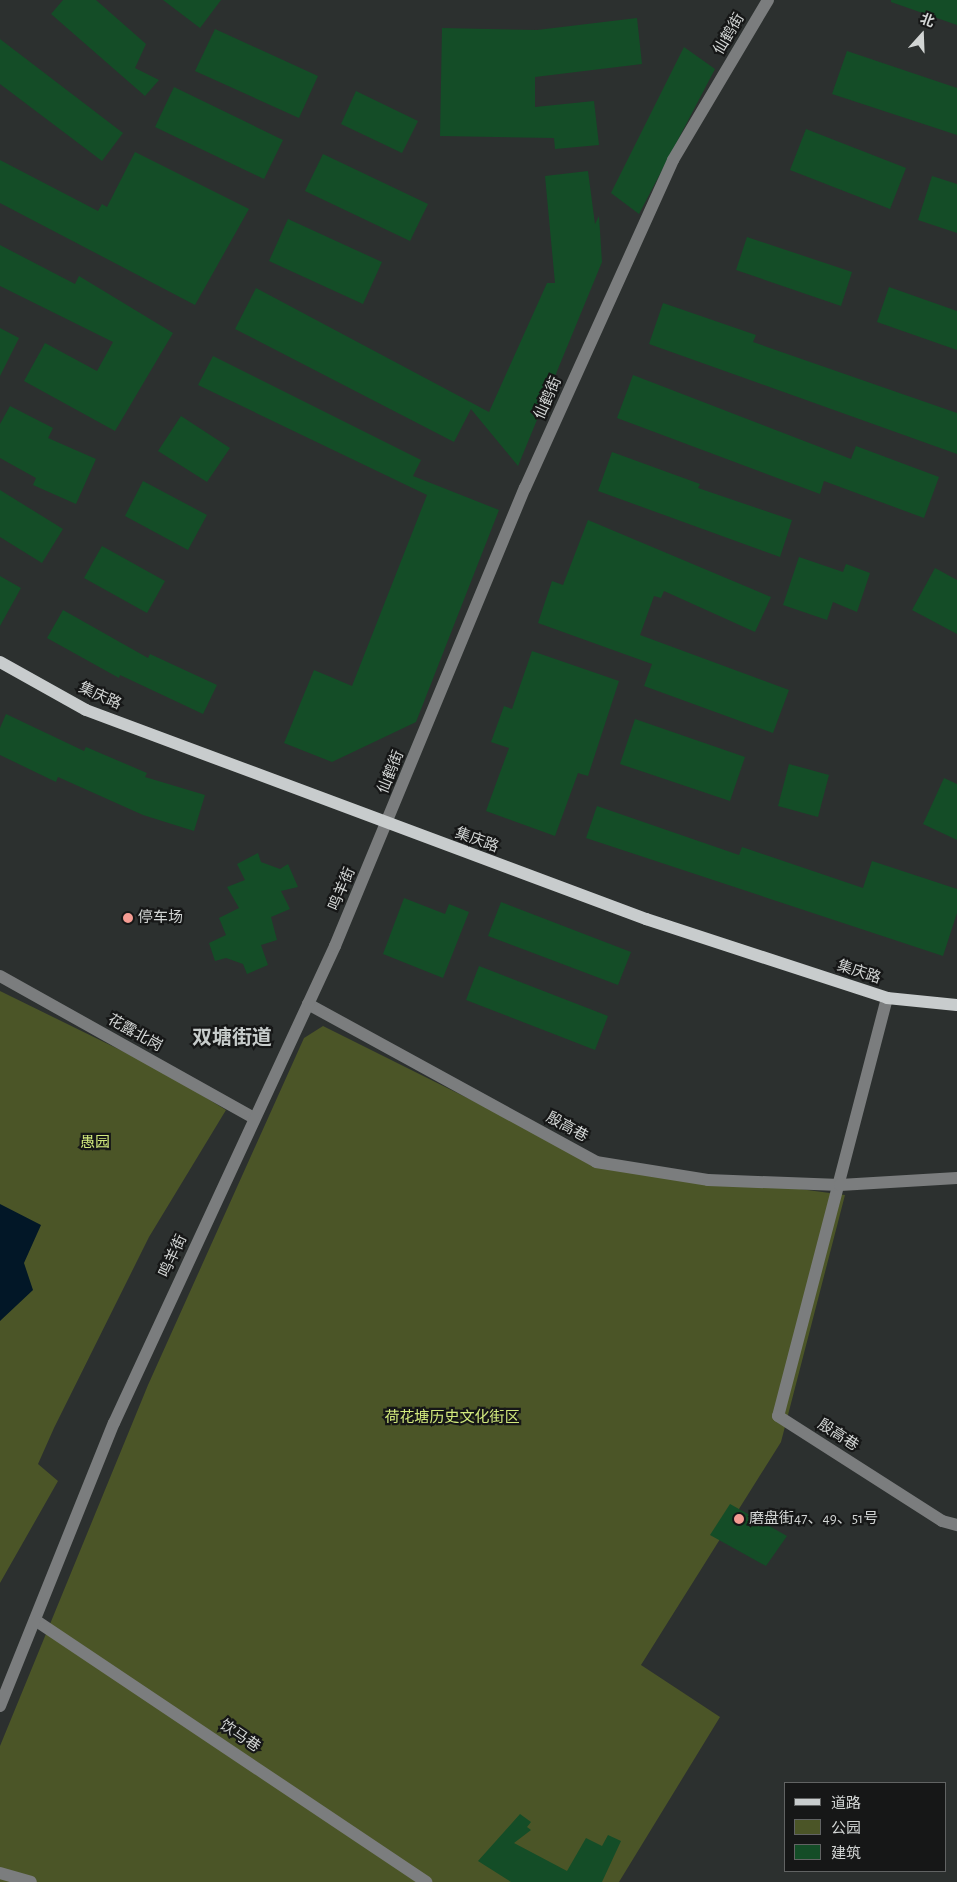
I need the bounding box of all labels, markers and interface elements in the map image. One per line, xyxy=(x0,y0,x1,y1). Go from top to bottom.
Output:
street label: 仙鹤街 xyxy=(710,10,748,58)
north arrow xyxy=(897,10,947,60)
text: 北 xyxy=(918,12,936,30)
street label: 仙鹤街 xyxy=(531,374,565,422)
street label: 集庆路 xyxy=(76,679,124,713)
street label: 仙鹤街 xyxy=(374,748,408,796)
street label: 集庆路 xyxy=(453,824,501,856)
street label: 鸣羊街 xyxy=(325,865,359,913)
place label: 停车场 xyxy=(138,909,183,927)
marker: 停车场 xyxy=(122,912,134,924)
street label: 集庆路 xyxy=(835,956,883,988)
street label: 花露北岗 xyxy=(104,1011,166,1055)
district label: 双塘街道 xyxy=(192,1026,272,1050)
street label: 殷高巷 xyxy=(543,1108,591,1146)
park label: 愚园 xyxy=(80,1134,110,1152)
street label: 鸣羊街 xyxy=(155,1232,191,1280)
park label: 荷花塘历史文化街区 xyxy=(385,1409,519,1427)
street label: 殷高巷 xyxy=(814,1415,862,1455)
place label: 磨盘街47、49、51号 xyxy=(749,1510,878,1528)
marker: 磨盘街47、49、51号 xyxy=(733,1513,745,1525)
street label: 饮马巷 xyxy=(216,1716,264,1756)
legend xyxy=(784,1782,947,1872)
text: 道路 xyxy=(831,1796,861,1811)
text: 公园 xyxy=(831,1821,861,1836)
text: 建筑 xyxy=(831,1846,861,1861)

